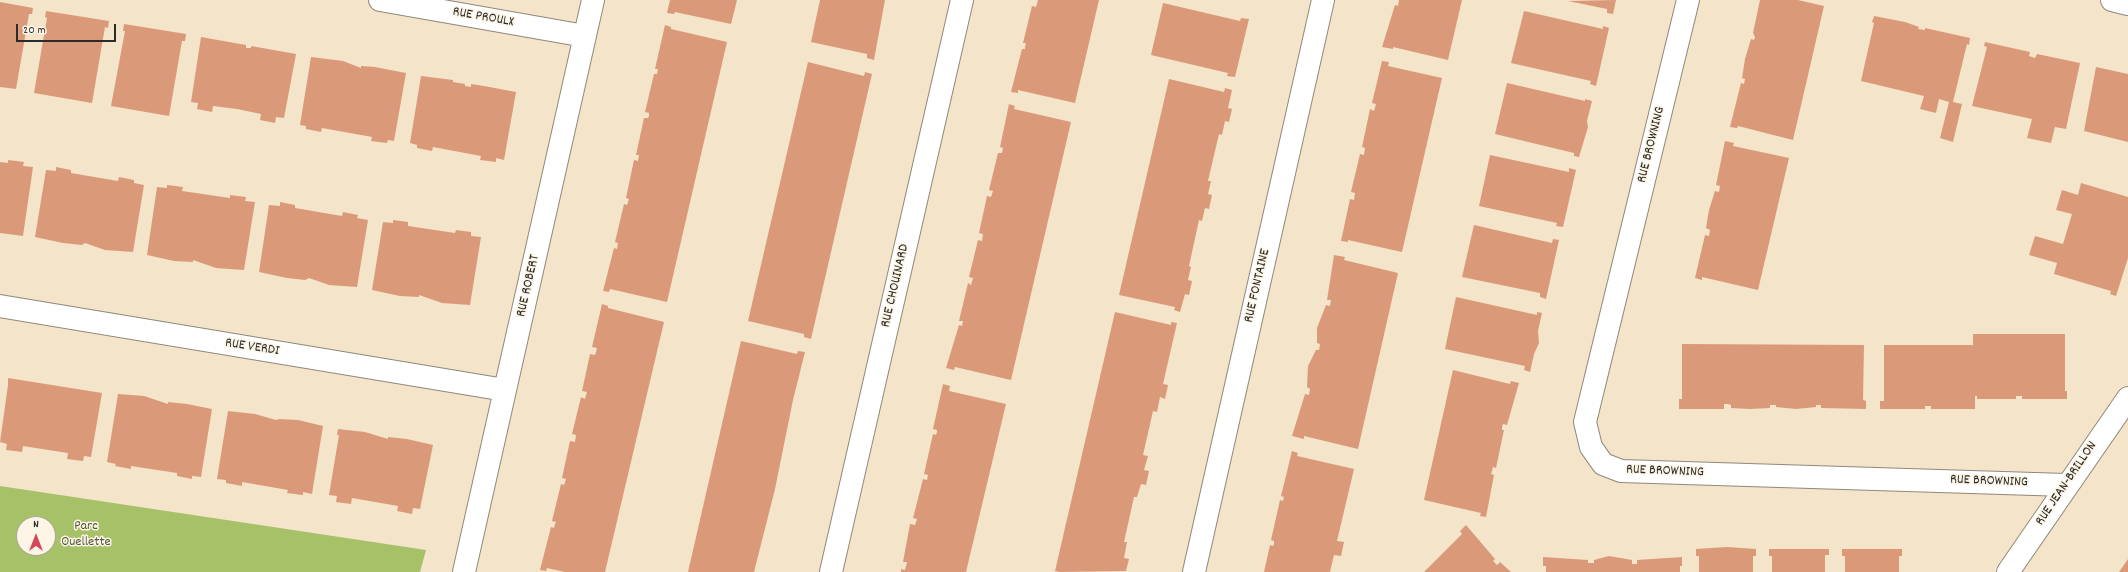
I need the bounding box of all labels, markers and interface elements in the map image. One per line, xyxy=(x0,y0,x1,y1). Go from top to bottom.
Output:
street label: RUE PROULX xyxy=(451,4,515,32)
scale bar xyxy=(18,16,118,42)
text: 20 m xyxy=(23,22,46,39)
street label: RUE BROWNING xyxy=(1634,105,1670,185)
street label: RUE CHOUINARD xyxy=(878,243,914,329)
street label: RUE FONTAINE xyxy=(1241,247,1275,325)
street label: RUE ROBERT xyxy=(514,253,544,319)
street label: RUE VERDI xyxy=(224,335,280,361)
street label: RUE JEAN-BRILLON xyxy=(2033,439,2101,529)
street label: RUE BROWNING xyxy=(1626,462,1704,482)
street label: RUE BROWNING xyxy=(1950,472,2028,492)
north arrow xyxy=(16,516,56,556)
text: N xyxy=(33,517,39,533)
park label: Parc Ouellette xyxy=(61,519,111,552)

